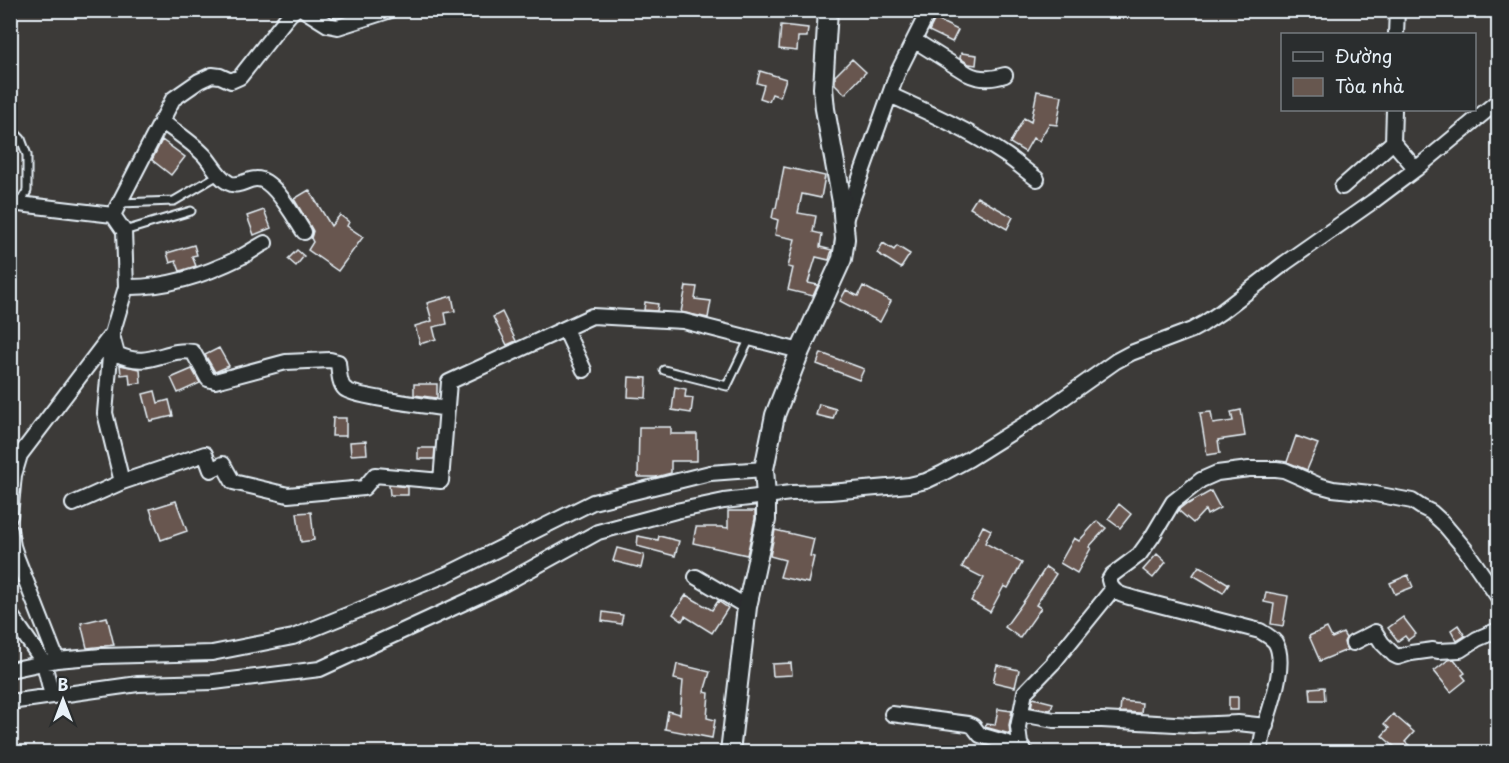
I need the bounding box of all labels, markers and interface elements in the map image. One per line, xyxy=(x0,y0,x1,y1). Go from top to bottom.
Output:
legend xyxy=(1281,33,1476,111)
text: Đường xyxy=(1335,42,1392,69)
text: Tòa nhà xyxy=(1335,72,1405,99)
north arrow xyxy=(33,670,93,730)
text: B xyxy=(58,672,69,696)

